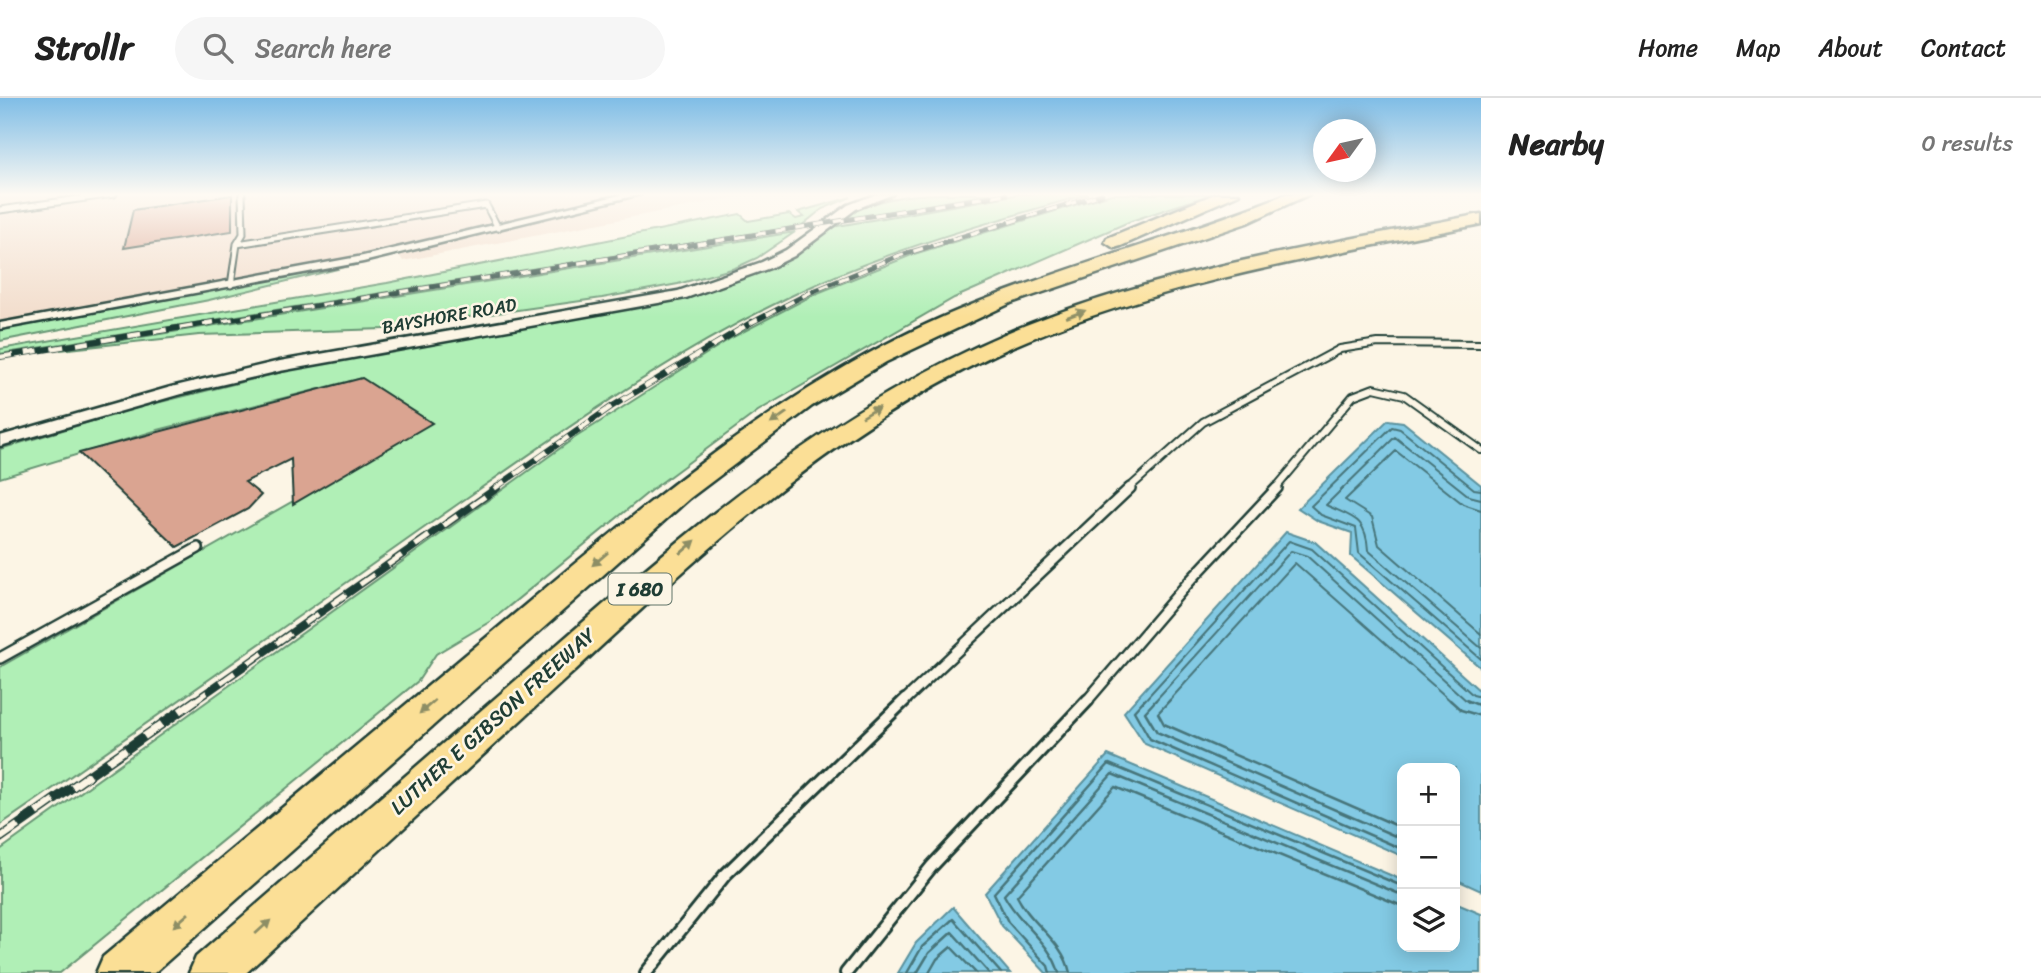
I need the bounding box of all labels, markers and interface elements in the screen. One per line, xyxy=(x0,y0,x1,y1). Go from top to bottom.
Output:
search box xyxy=(175,17,665,80)
text: Strollr xyxy=(35,19,133,77)
text: Search here xyxy=(255,25,392,71)
text: Home xyxy=(1638,27,1698,69)
text: Map xyxy=(1736,27,1780,69)
text: About xyxy=(1818,27,1883,69)
text: Contact xyxy=(1921,27,2006,69)
icon: search xyxy=(199,29,237,67)
text: Nearby xyxy=(1509,117,1604,171)
north arrow xyxy=(1313,119,1376,182)
text: 0 results xyxy=(1921,123,2013,164)
street label: BAYSHORE ROAD xyxy=(379,288,519,344)
one-way arrow xyxy=(1066,308,1087,319)
one-way arrow xyxy=(862,406,881,418)
one-way arrow xyxy=(769,411,788,424)
one-way arrow xyxy=(679,539,697,555)
one-way arrow xyxy=(591,551,609,567)
road number: I 680 xyxy=(608,574,672,604)
street label: LUTHER E GIBSON FREEWAY xyxy=(381,617,605,825)
one-way arrow xyxy=(419,699,436,714)
map controls xyxy=(1397,763,1460,952)
button: + xyxy=(1397,763,1460,826)
button: − xyxy=(1397,826,1460,889)
button: layers xyxy=(1397,889,1460,952)
one-way arrow xyxy=(172,912,190,928)
one-way arrow xyxy=(254,920,271,936)

